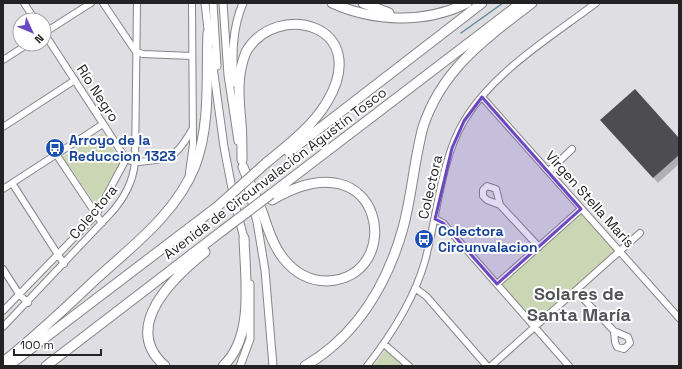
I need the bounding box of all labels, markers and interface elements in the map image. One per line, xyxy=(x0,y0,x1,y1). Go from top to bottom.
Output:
north arrow xyxy=(12,12,52,52)
text: N xyxy=(32,31,47,46)
street label: Río Negro xyxy=(73,61,123,125)
street label: Avenida de Circunvalación Agustín Tosco xyxy=(160,83,390,263)
place label: Arroyo de la Reduccion 1323 xyxy=(69,131,176,165)
bus stop icon: Arroyo de la Reduccion 1323 xyxy=(44,137,66,159)
street label: Virgen Stella Maris xyxy=(542,147,638,251)
street label: Colectora xyxy=(414,153,446,221)
street label: Colectora xyxy=(65,181,121,243)
place label: Colectora Circunvalacion xyxy=(438,222,538,256)
bus stop icon: Colectora Circunvalacion xyxy=(413,228,435,250)
district label: Solares de Santa María xyxy=(527,282,632,326)
scale bar xyxy=(14,331,101,357)
text: 100 m xyxy=(20,337,54,353)

